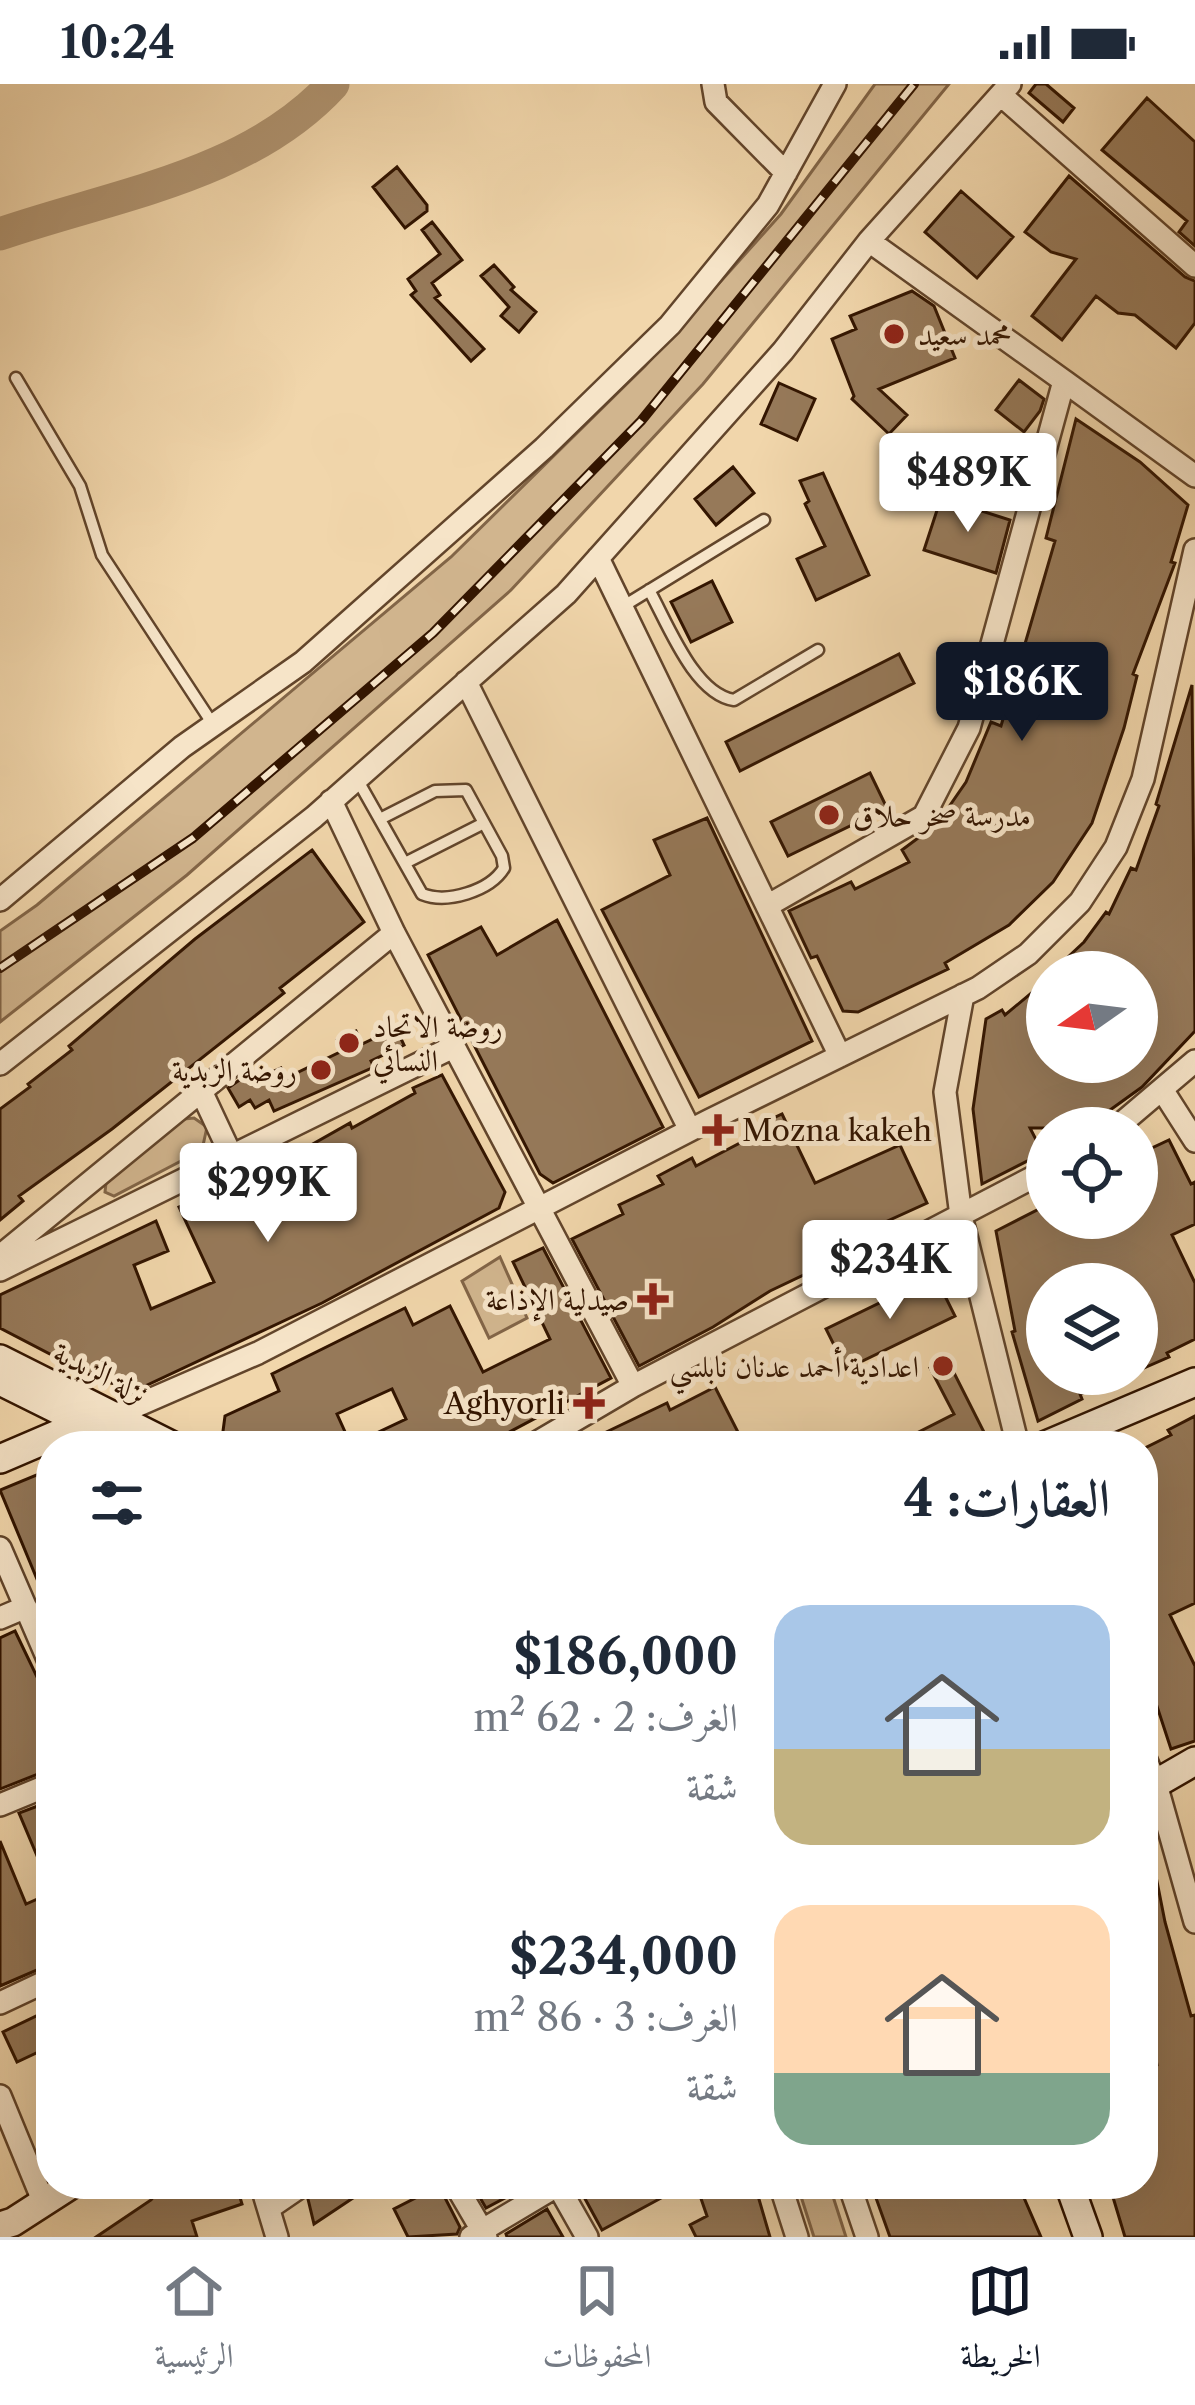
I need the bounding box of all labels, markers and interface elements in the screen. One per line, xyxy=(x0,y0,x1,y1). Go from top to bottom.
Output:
text: 10:24 xyxy=(60,14,175,70)
place label: محمد سعيد xyxy=(918,316,1012,353)
marker: محمد سعيد xyxy=(881,321,907,347)
pin: $489K xyxy=(884,433,1052,535)
text: $489K xyxy=(906,448,1030,496)
pin: $186K xyxy=(938,642,1106,744)
text: $186K xyxy=(963,657,1081,705)
place label: مدرسة صخر حلاق xyxy=(853,797,1031,835)
marker: مدرسة صخر حلاق xyxy=(816,802,842,828)
north arrow xyxy=(1026,951,1158,1083)
map controls xyxy=(1026,951,1158,1395)
place label: روضة الاتحاد النسائي xyxy=(373,1008,503,1085)
marker: روضة الاتحاد النسائي xyxy=(336,1030,362,1056)
place label: روضة الزبدية xyxy=(172,1052,297,1089)
marker: روضة الزبدية xyxy=(308,1057,334,1083)
button: locate xyxy=(1026,1107,1158,1239)
place label: Mozna kakeh xyxy=(742,1112,932,1149)
marker: Mozna kakeh xyxy=(705,1117,731,1143)
pin: $299K xyxy=(184,1143,352,1245)
text: $299K xyxy=(207,1158,329,1206)
pin: $234K xyxy=(806,1220,974,1322)
text: $234K xyxy=(829,1235,951,1283)
button: layers xyxy=(1026,1263,1158,1395)
place label: صيدلية الإذاعة xyxy=(486,1281,629,1322)
marker: صيدلية الإذاعة xyxy=(640,1286,666,1312)
street label: نزلة الزبدية xyxy=(47,1333,155,1413)
place label: اعدادية أحمد عدنان نابلسي xyxy=(670,1346,919,1395)
marker: اعدادية أحمد عدنان نابلسي xyxy=(930,1353,956,1379)
place label: Aghyorli xyxy=(443,1385,565,1422)
marker: Aghyorli xyxy=(576,1390,602,1416)
text: العقارات: 4 xyxy=(904,1467,1110,1529)
icon: filters xyxy=(84,1470,150,1536)
text: $186,000 xyxy=(514,1625,738,1687)
icon: home xyxy=(870,1653,1014,1797)
text: الغرف: 2 · 62 m² xyxy=(473,1693,738,1741)
text: شقة xyxy=(686,1762,738,1810)
text: $234,000 xyxy=(509,1925,738,1987)
icon: home xyxy=(870,1953,1014,2097)
text: الغرف: 3 · 86 m² xyxy=(474,1993,738,2041)
text: شقة xyxy=(686,2062,738,2110)
tab: الرئيسية xyxy=(154,2258,234,2388)
tab: المحفوظات xyxy=(543,2258,651,2388)
tab: الخريطة xyxy=(960,2258,1041,2388)

